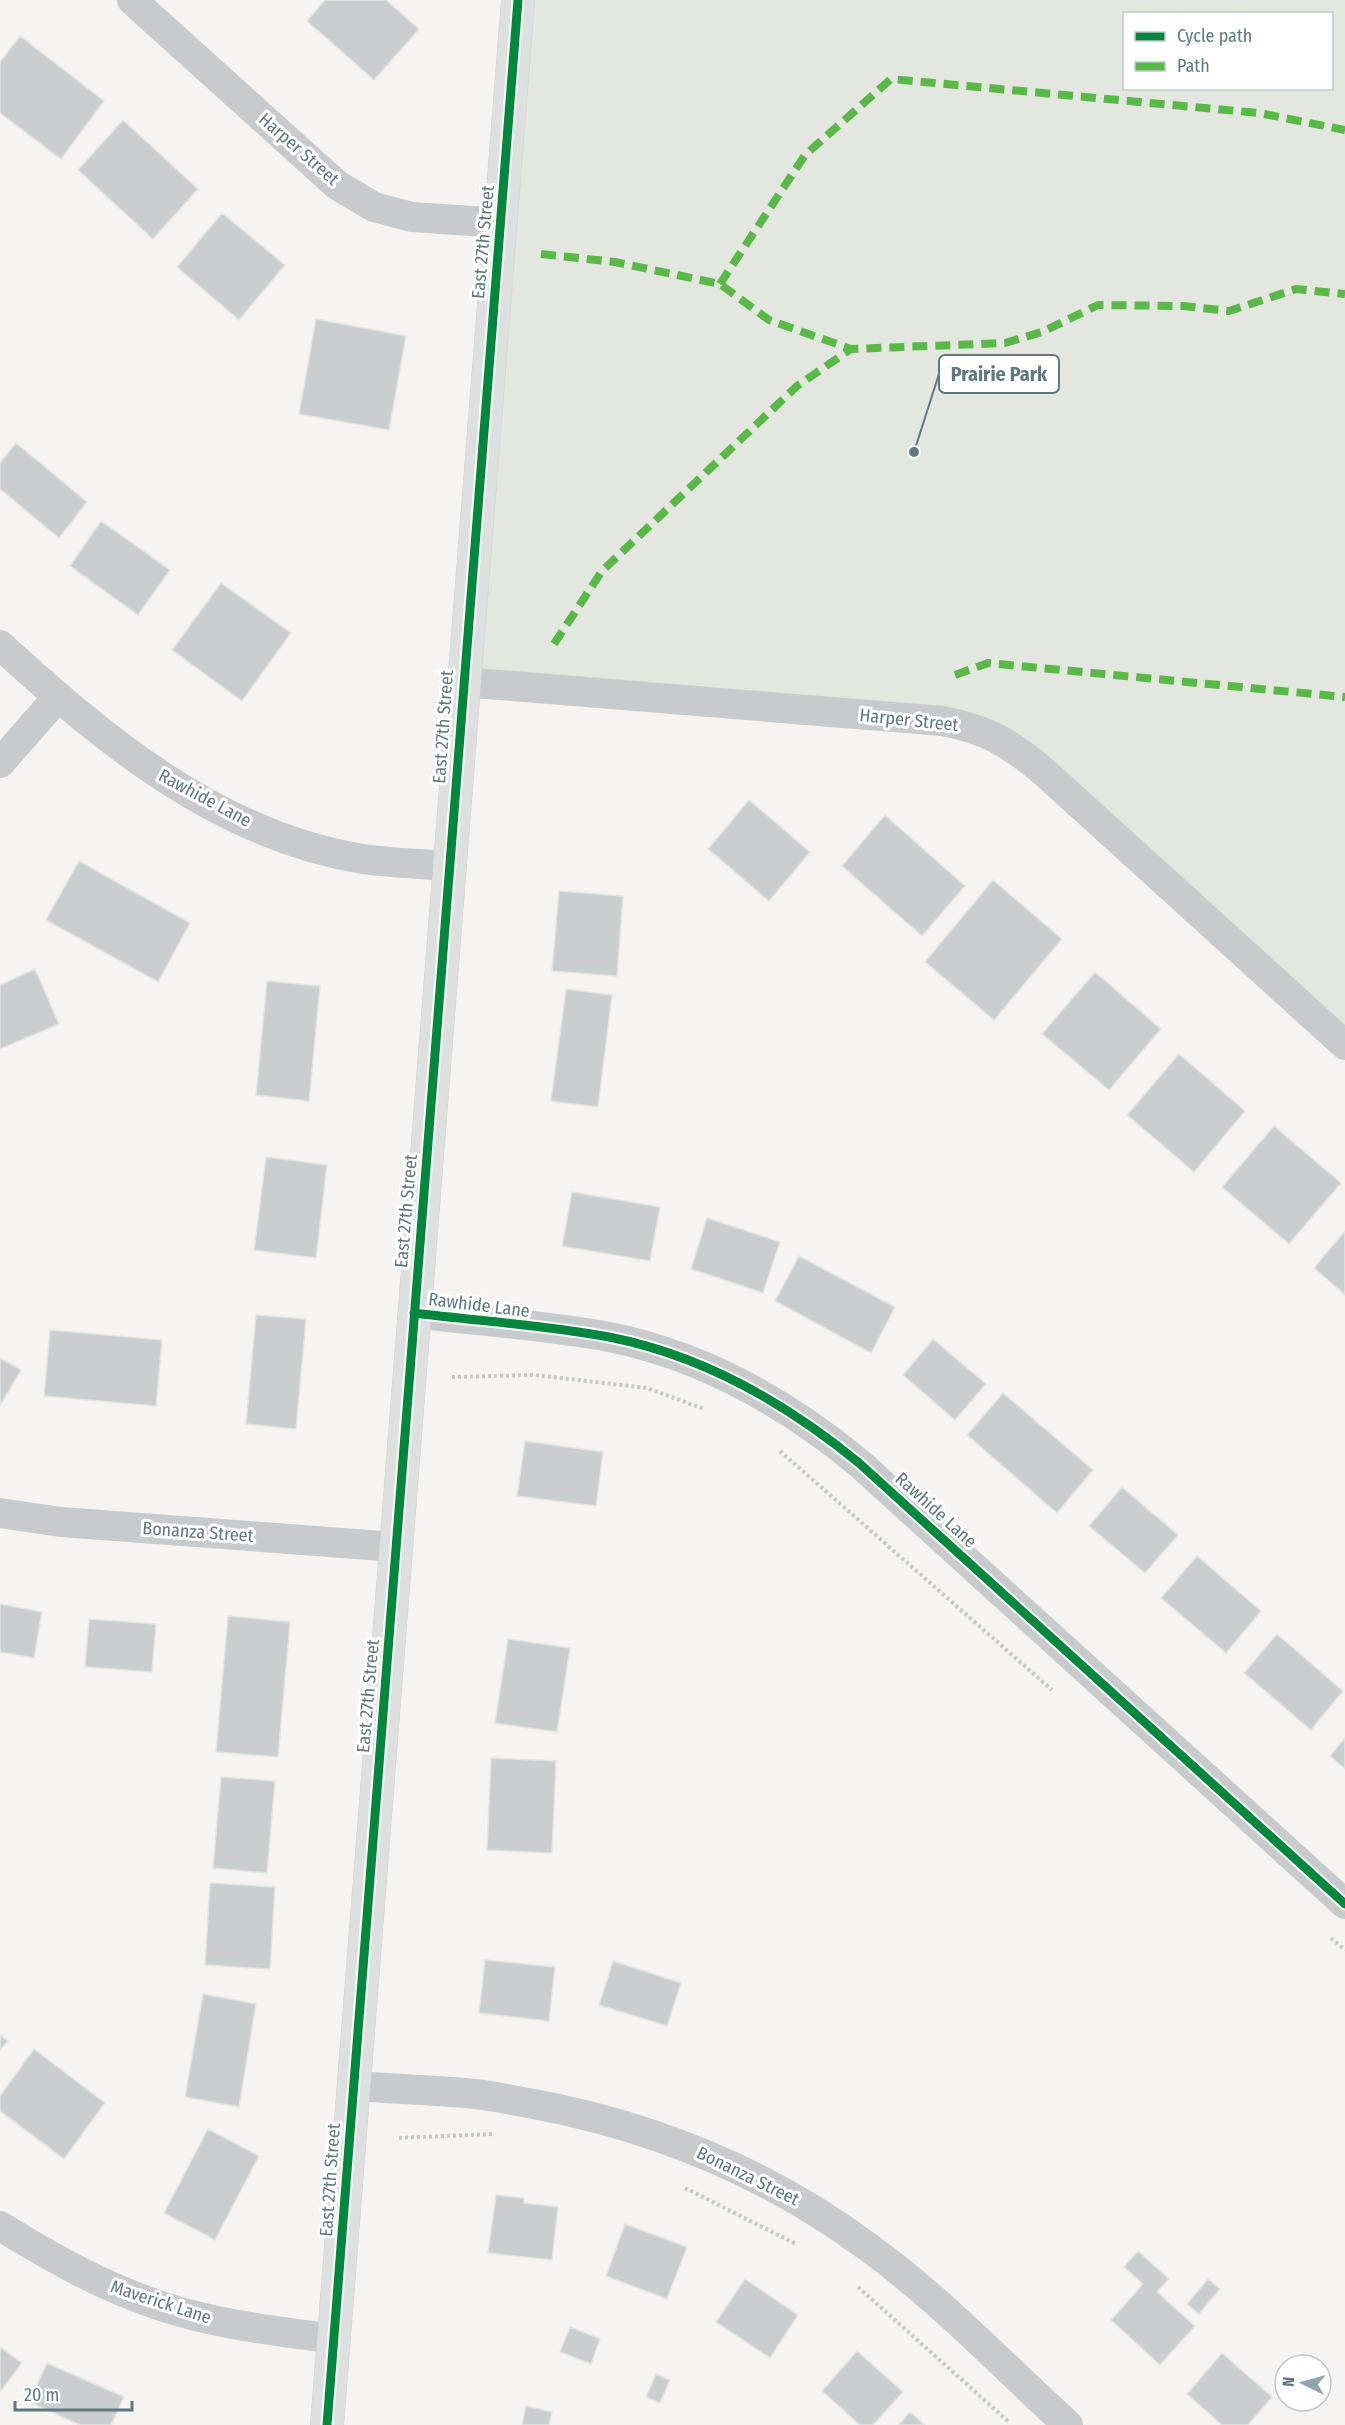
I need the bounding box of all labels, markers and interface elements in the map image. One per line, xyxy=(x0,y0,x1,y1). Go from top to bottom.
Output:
legend xyxy=(1123,12,1333,90)
text: Cycle path xyxy=(1177,25,1252,47)
text: Path xyxy=(1177,55,1210,77)
street label: Harper Street xyxy=(254,108,344,190)
street label: East 27th Street xyxy=(467,184,499,300)
callout: Prairie Park xyxy=(939,355,1059,393)
text: Prairie Park xyxy=(951,362,1048,386)
street label: East 27th Street xyxy=(428,669,458,784)
street label: Harper Street xyxy=(858,704,960,736)
street label: Rawhide Lane xyxy=(155,764,255,832)
street label: East 27th Street xyxy=(390,1153,422,1269)
street label: Rawhide Lane xyxy=(427,1288,531,1322)
street label: Rawhide Lane xyxy=(891,1468,981,1552)
street label: Bonanza Street xyxy=(142,1517,254,1547)
street label: East 27th Street xyxy=(352,1638,384,1754)
street label: East 27th Street xyxy=(315,2122,345,2237)
street label: Bonanza Street xyxy=(693,2142,803,2210)
street label: Maverick Lane xyxy=(108,2275,214,2329)
north arrow xyxy=(1273,2353,1333,2413)
scale bar xyxy=(15,2374,132,2412)
text: N xyxy=(1279,2376,1298,2387)
text: 20 m xyxy=(24,2384,59,2406)

